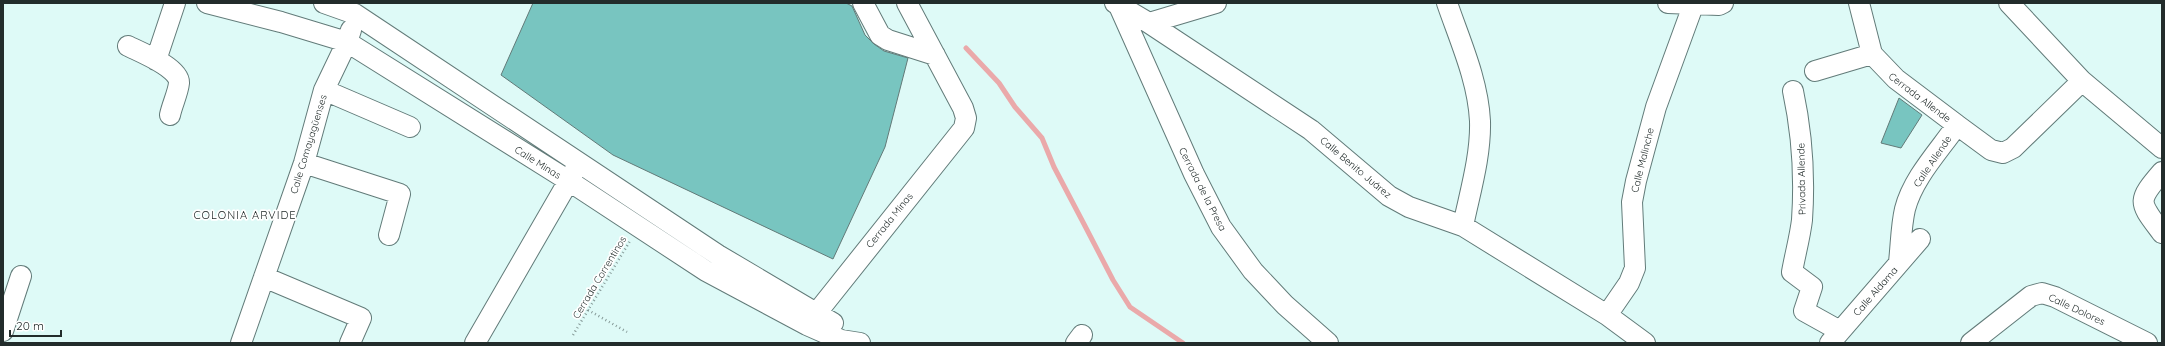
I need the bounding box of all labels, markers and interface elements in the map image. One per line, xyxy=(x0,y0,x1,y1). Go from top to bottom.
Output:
street label: Cerrada Allende xyxy=(1886,70,1954,125)
street label: Calle Comayagüenses xyxy=(287,93,330,195)
street label: Calle Malinche xyxy=(1628,126,1657,194)
street label: Calle Allende xyxy=(1910,133,1955,190)
street label: Calle Benito Juárez xyxy=(1317,134,1394,201)
street label: Privada Allende xyxy=(1794,142,1809,215)
street label: Calle Minas xyxy=(512,143,564,182)
street label: Cerrada de la Presa xyxy=(1176,145,1229,233)
street label: Cerrada Minas xyxy=(863,190,916,251)
district label: COLONIA ARVIDE xyxy=(193,208,297,222)
street label: Cerrada Correntinos xyxy=(570,233,629,321)
street label: Calle Aldama xyxy=(1850,264,1900,319)
street label: Calle Dolores xyxy=(2046,291,2107,328)
scale bar xyxy=(10,312,61,338)
text: 20 m xyxy=(16,318,44,333)

